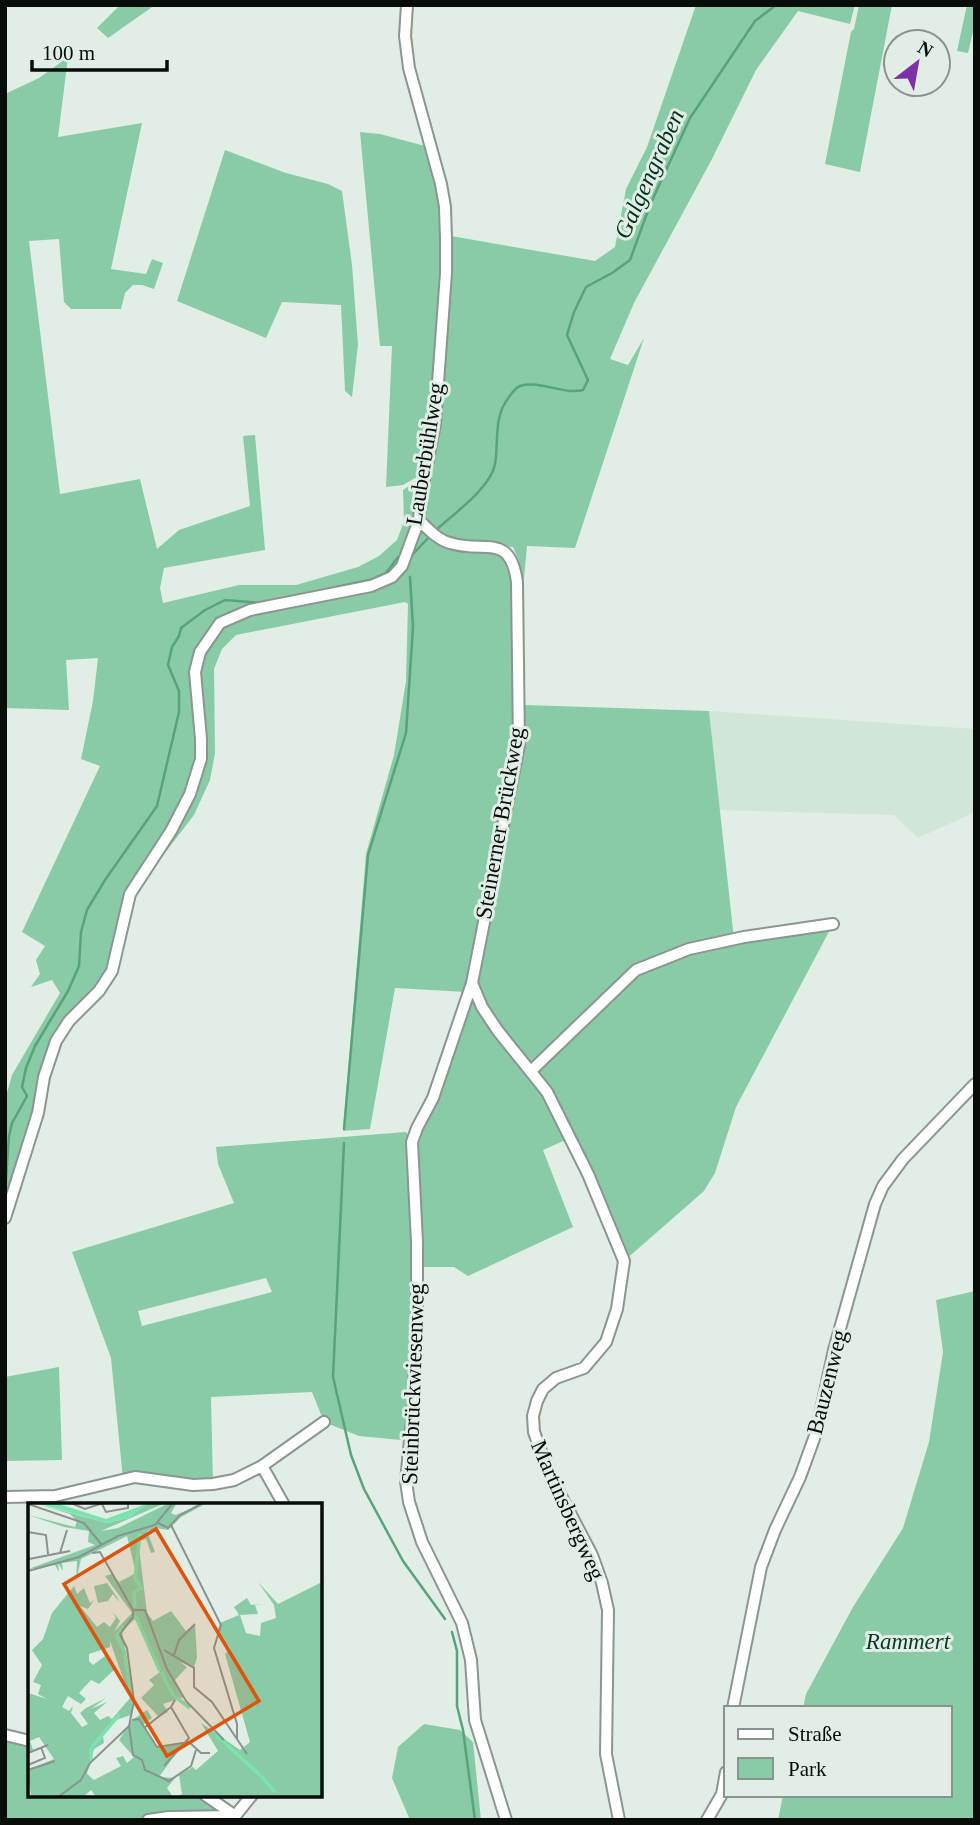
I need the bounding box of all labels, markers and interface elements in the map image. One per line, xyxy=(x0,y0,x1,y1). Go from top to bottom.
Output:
scale bar xyxy=(32,28,166,72)
north arrow xyxy=(882,28,952,98)
text: N xyxy=(914,36,937,62)
text: 100 m xyxy=(42,41,95,65)
water label: Galgengraben xyxy=(609,105,689,243)
street label: Lauberbühlweg xyxy=(401,380,449,527)
street label: Steinerner Brückweg xyxy=(471,724,529,921)
street label: Steinbrückwiesenweg xyxy=(397,1282,429,1485)
street label: Bauzenweg xyxy=(802,1326,852,1437)
street label: Martinsbergweg xyxy=(526,1436,610,1584)
inset map xyxy=(28,1503,322,1797)
park label: Rammert xyxy=(865,1629,951,1654)
legend xyxy=(724,1706,952,1797)
text: Straße xyxy=(788,1722,842,1746)
text: Park xyxy=(788,1757,827,1781)

